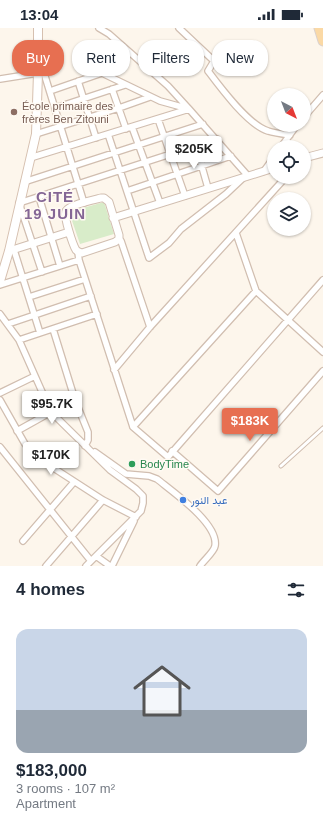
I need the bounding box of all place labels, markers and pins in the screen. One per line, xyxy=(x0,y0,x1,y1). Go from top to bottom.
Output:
place label: École primaire des frères Ben Zitouni xyxy=(22,100,114,125)
marker: École primaire des frères Ben Zitouni xyxy=(9,107,19,117)
pin: $205K xyxy=(166,136,222,170)
pin: $95.7K xyxy=(19,391,85,425)
pin: $183K xyxy=(222,408,278,442)
pin: $170K xyxy=(23,442,79,476)
place label: BodyTime xyxy=(140,458,189,470)
marker: BodyTime xyxy=(127,459,137,469)
place label: عبد النور xyxy=(190,494,228,507)
marker: عبد النور xyxy=(178,495,188,505)

